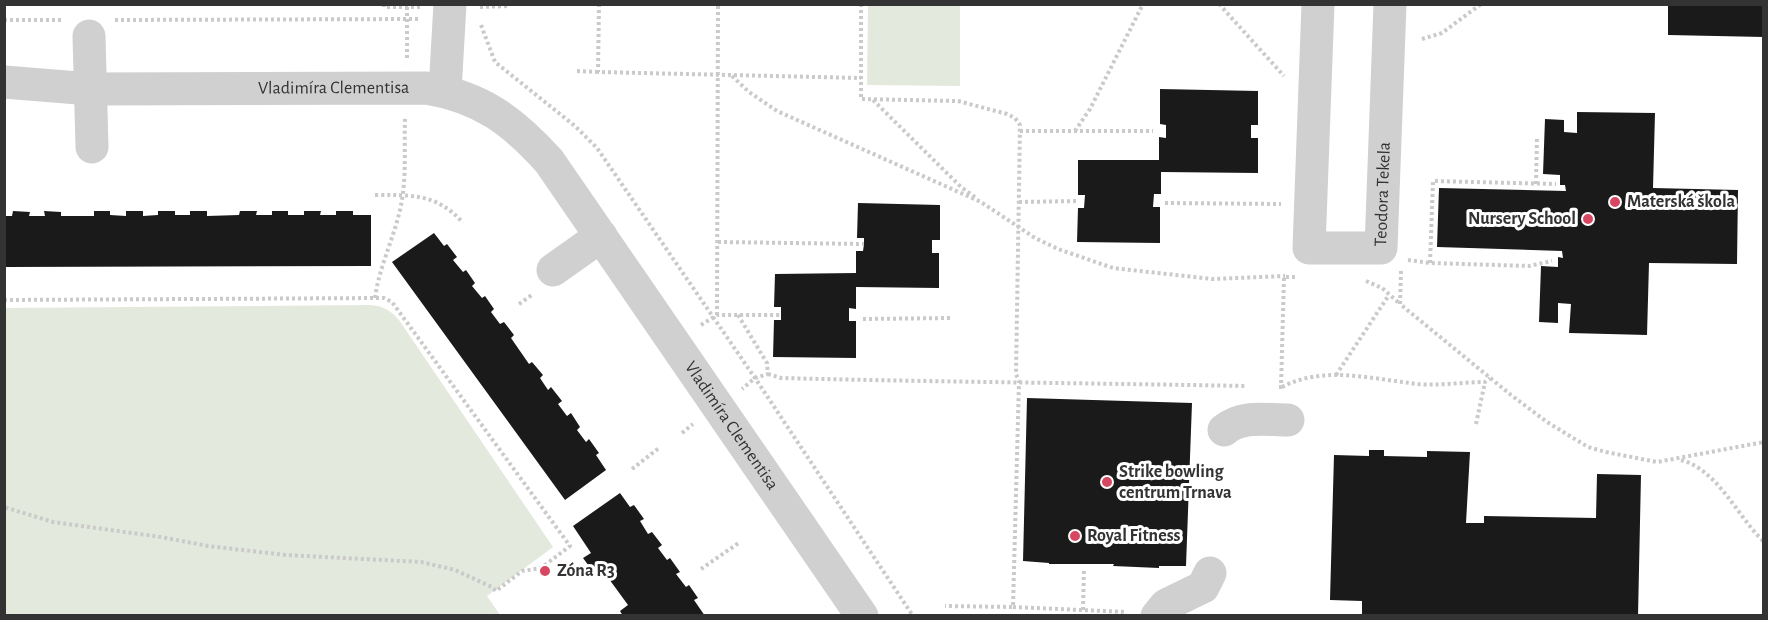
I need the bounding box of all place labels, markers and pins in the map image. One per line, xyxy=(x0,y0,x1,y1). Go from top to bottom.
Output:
place label: Materská škola xyxy=(1627,193,1736,211)
marker: Materská škola xyxy=(1608,195,1622,209)
place label: Nursery School xyxy=(1468,210,1576,228)
marker: Nursery School xyxy=(1581,212,1595,226)
place label: Strike bowling centrum Trnava xyxy=(1119,463,1232,502)
marker: Strike bowling centrum Trnava xyxy=(1100,475,1114,489)
place label: Royal Fitness xyxy=(1087,527,1181,545)
marker: Royal Fitness xyxy=(1068,529,1082,543)
place label: Zóna R3 xyxy=(557,562,615,580)
marker: Zóna R3 xyxy=(538,564,552,578)

